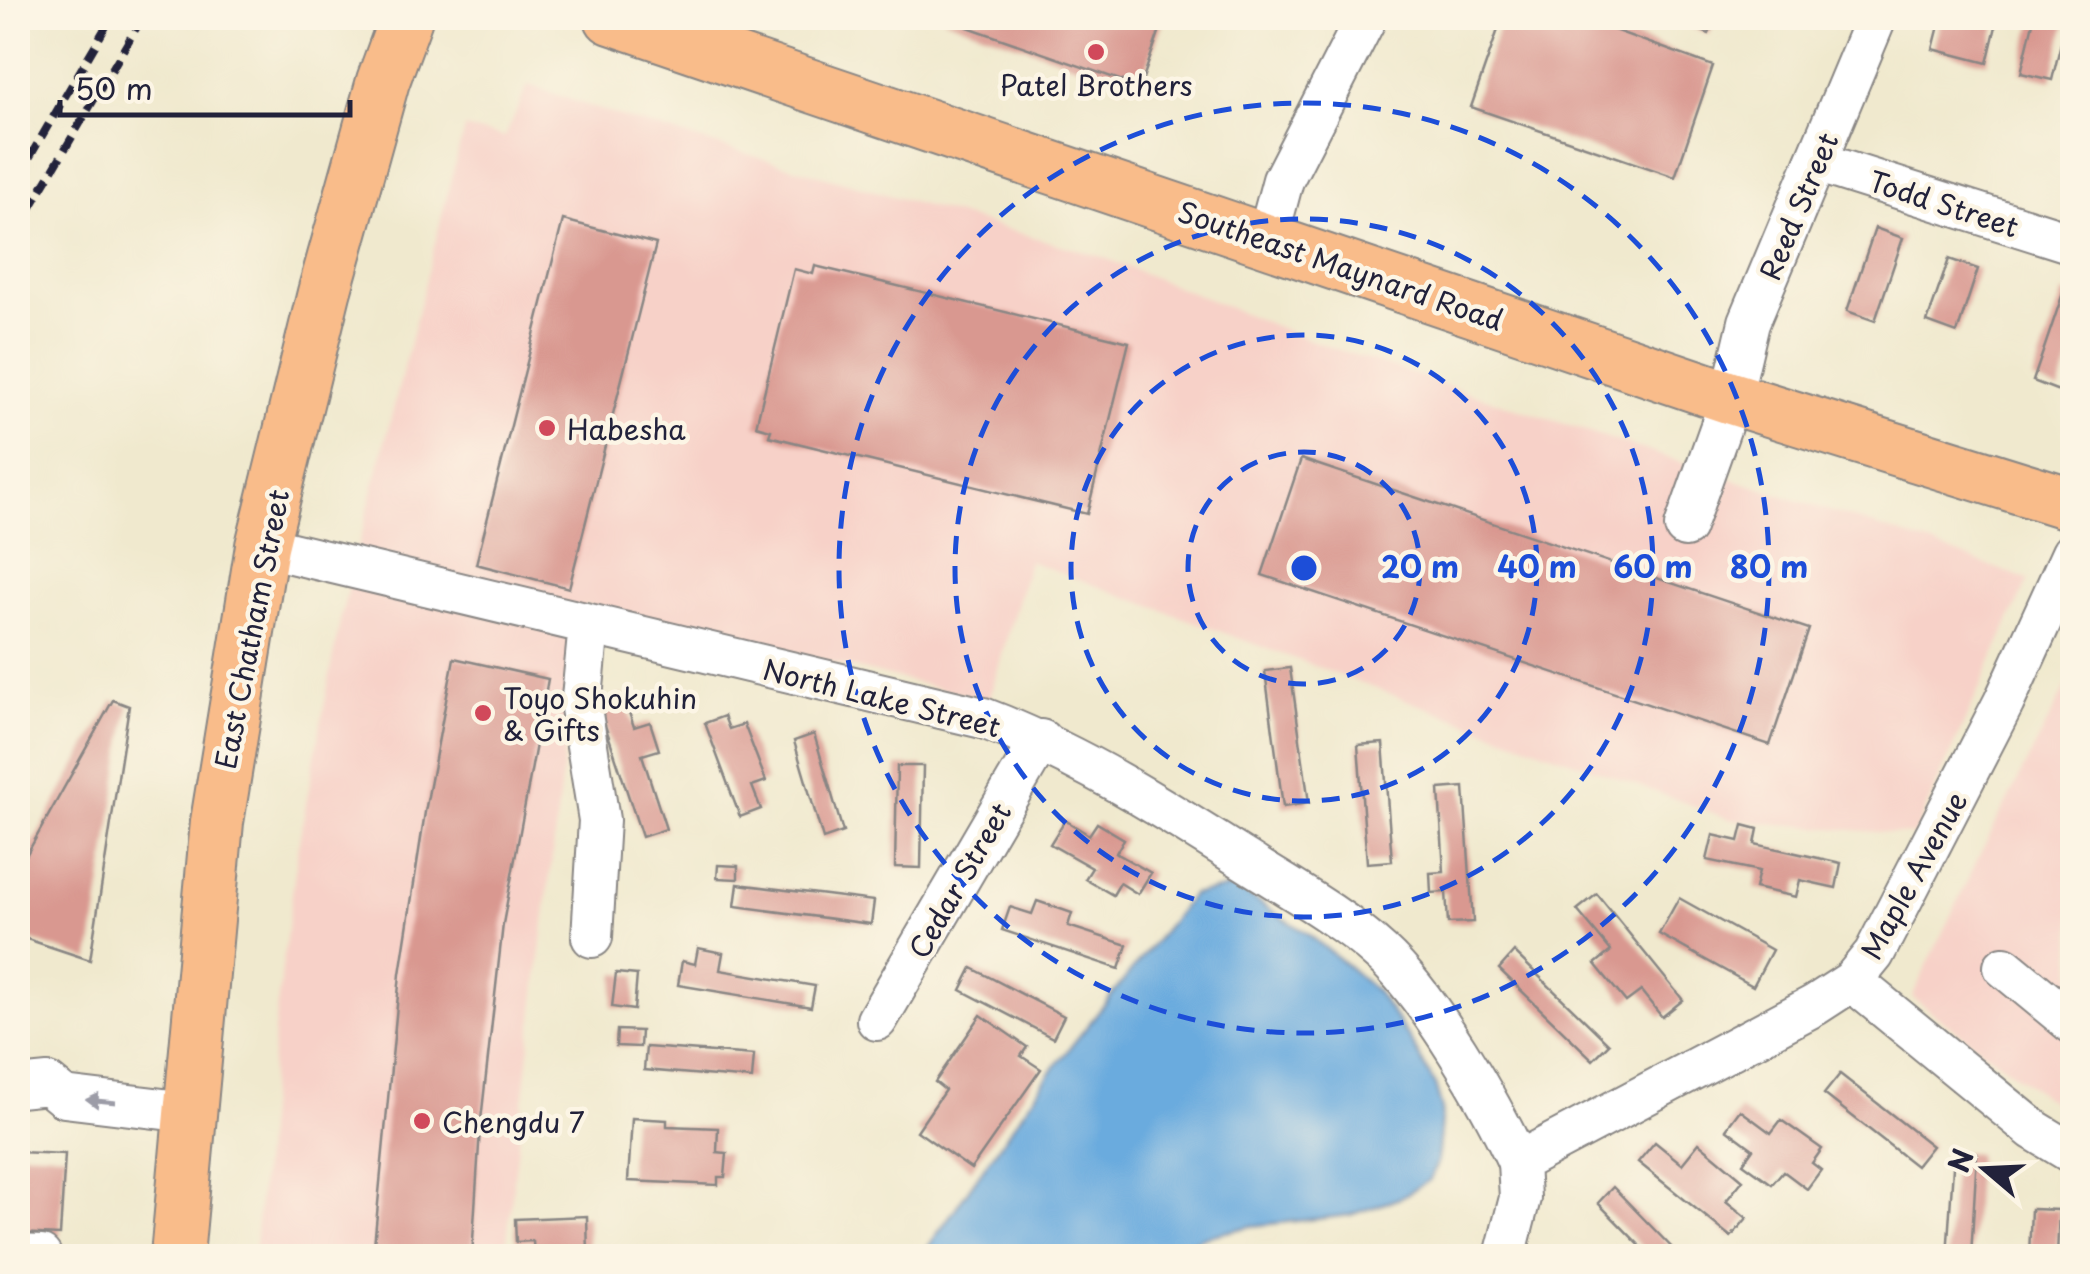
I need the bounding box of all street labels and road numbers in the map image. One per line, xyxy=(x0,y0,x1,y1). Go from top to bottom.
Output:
street label: Reed Street xyxy=(1748,126,1848,286)
street label: Todd Street xyxy=(1864,159,2024,247)
street label: Southeast Maynard Road xyxy=(1173,189,1509,341)
street label: East Chatham Street xyxy=(203,486,299,772)
street label: North Lake Street xyxy=(759,647,1005,747)
street label: Maple Avenue xyxy=(1849,783,1977,967)
street label: Cedar Street xyxy=(897,794,1021,966)

